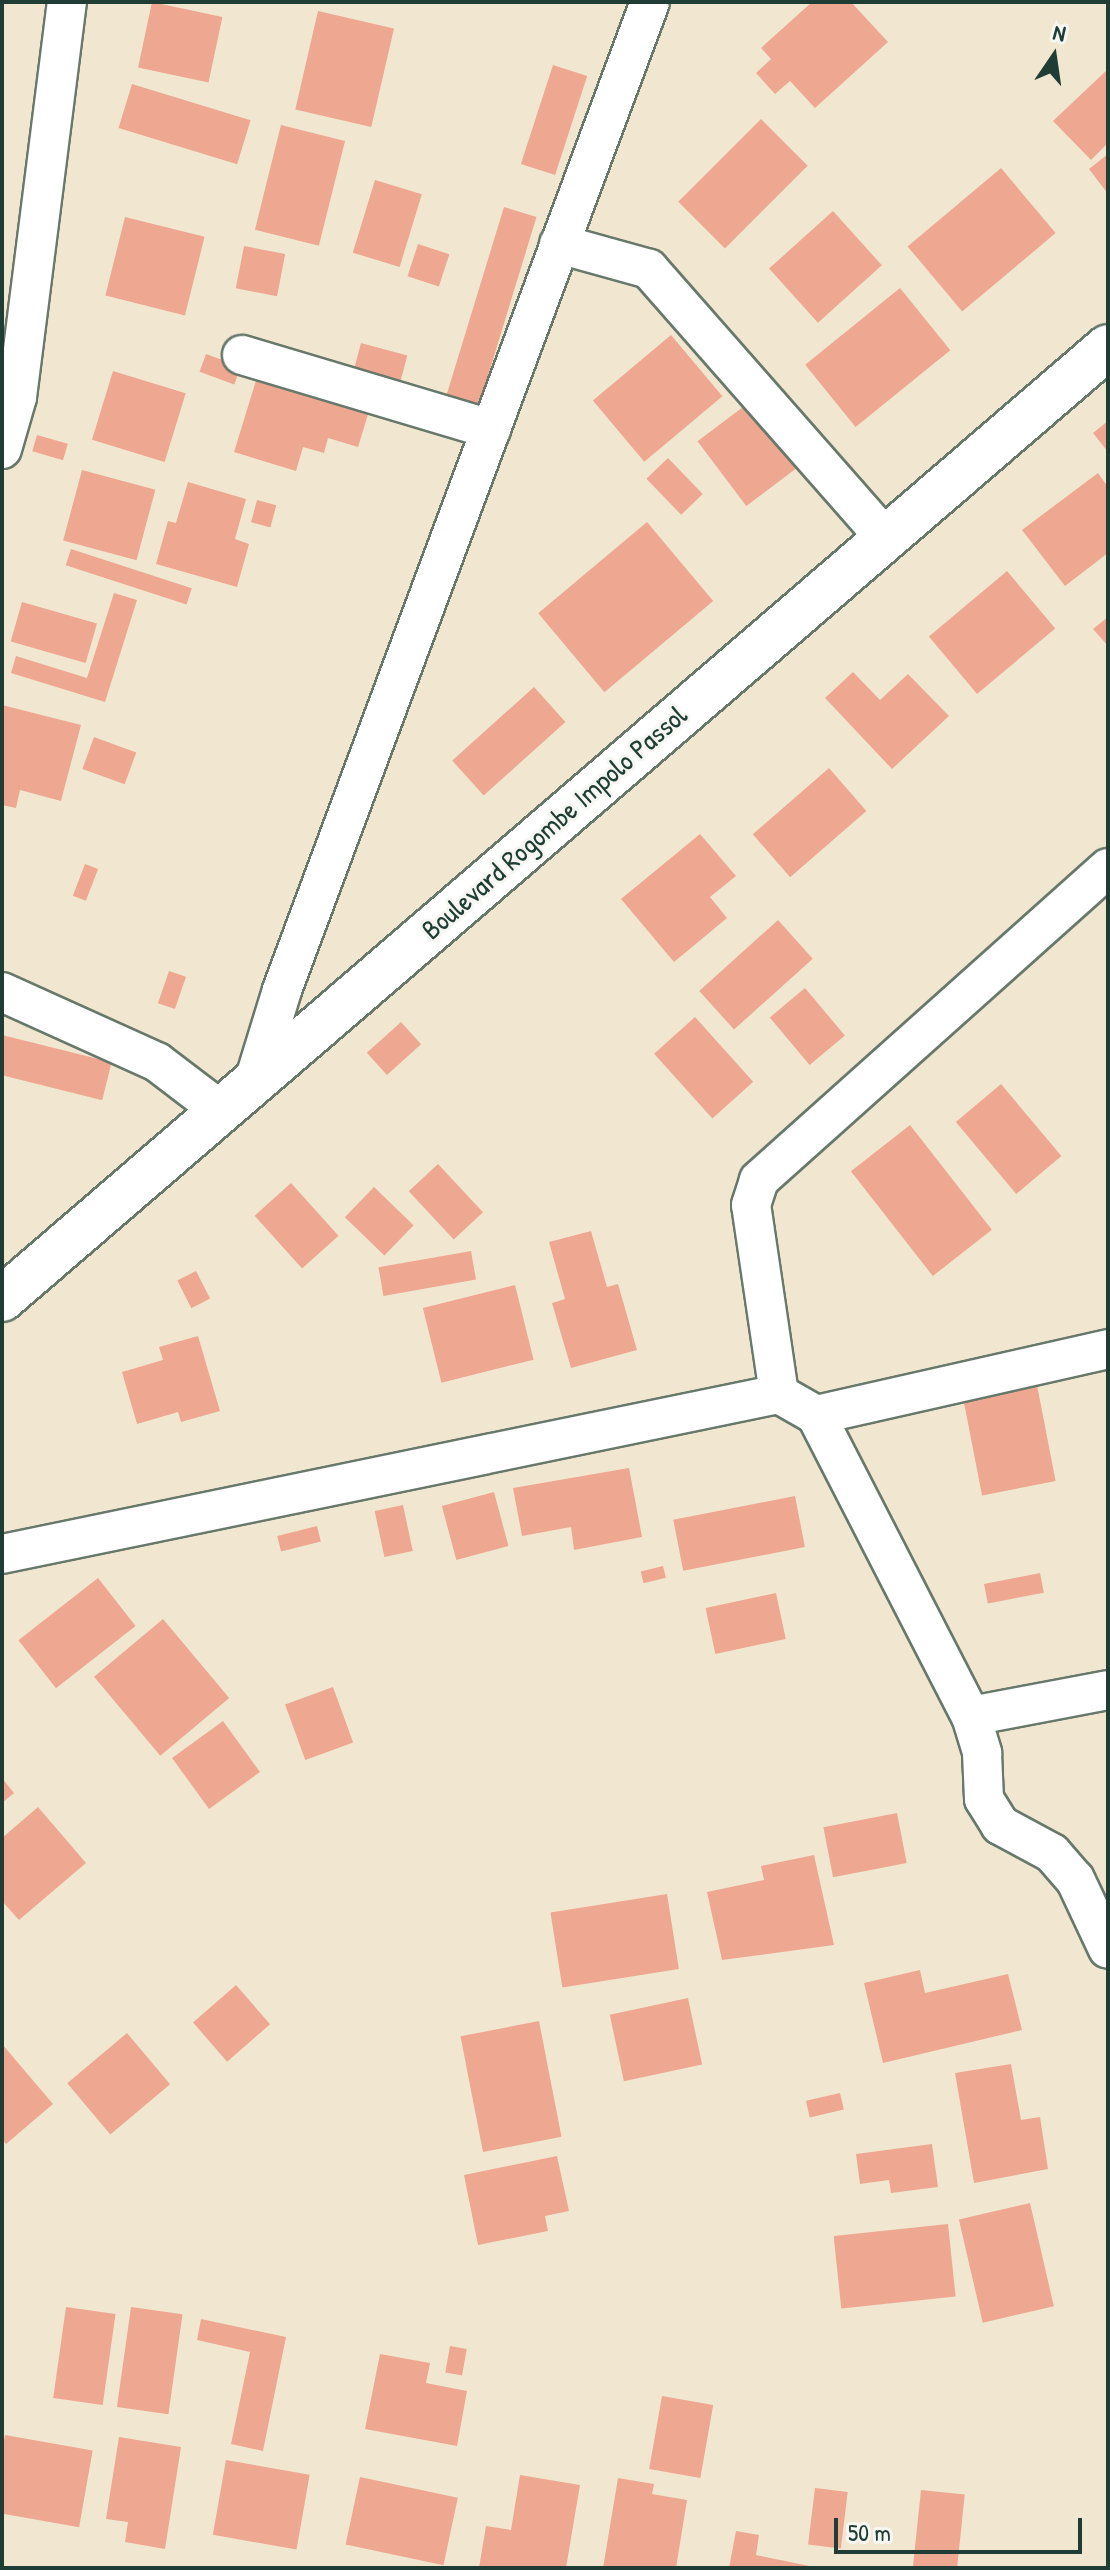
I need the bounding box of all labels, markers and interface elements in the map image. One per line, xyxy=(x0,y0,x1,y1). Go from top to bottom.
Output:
north arrow xyxy=(1014,16,1094,96)
text: N xyxy=(1050,17,1068,49)
street label: Boulevard Rogombe Impolo Passol xyxy=(415,698,693,946)
scale bar xyxy=(838,2502,1086,2552)
text: 50 m xyxy=(848,2516,891,2548)

